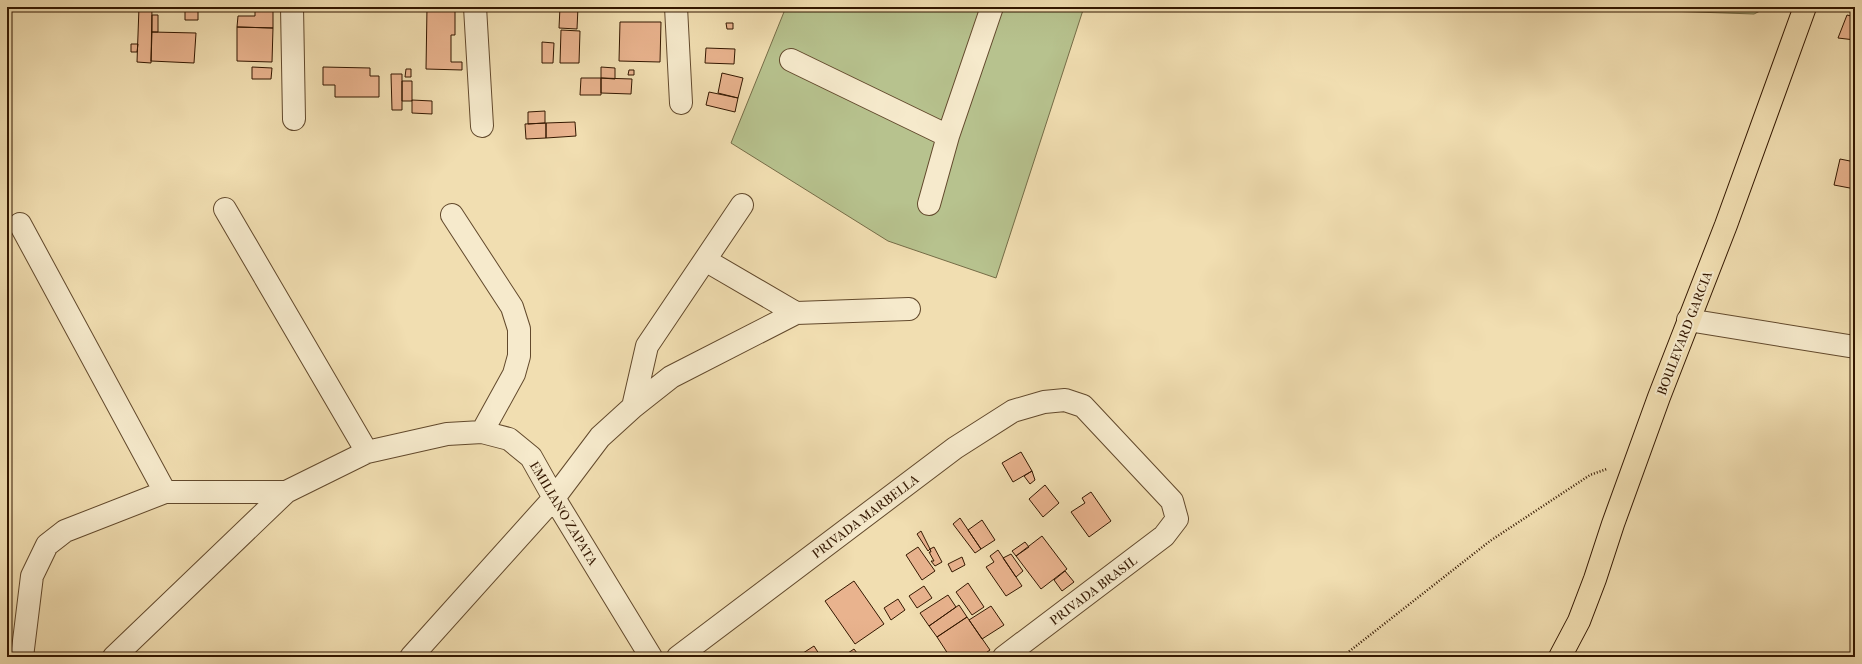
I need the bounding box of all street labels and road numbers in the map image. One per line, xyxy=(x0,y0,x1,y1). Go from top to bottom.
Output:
street label: BOULEVARD GARCIA xyxy=(1654,268,1715,397)
street label: EMILIANO ZAPATA xyxy=(527,459,601,568)
street label: PRIVADA MARBELLA xyxy=(809,471,922,561)
street label: PRIVADA BRASIL xyxy=(1047,553,1140,628)

